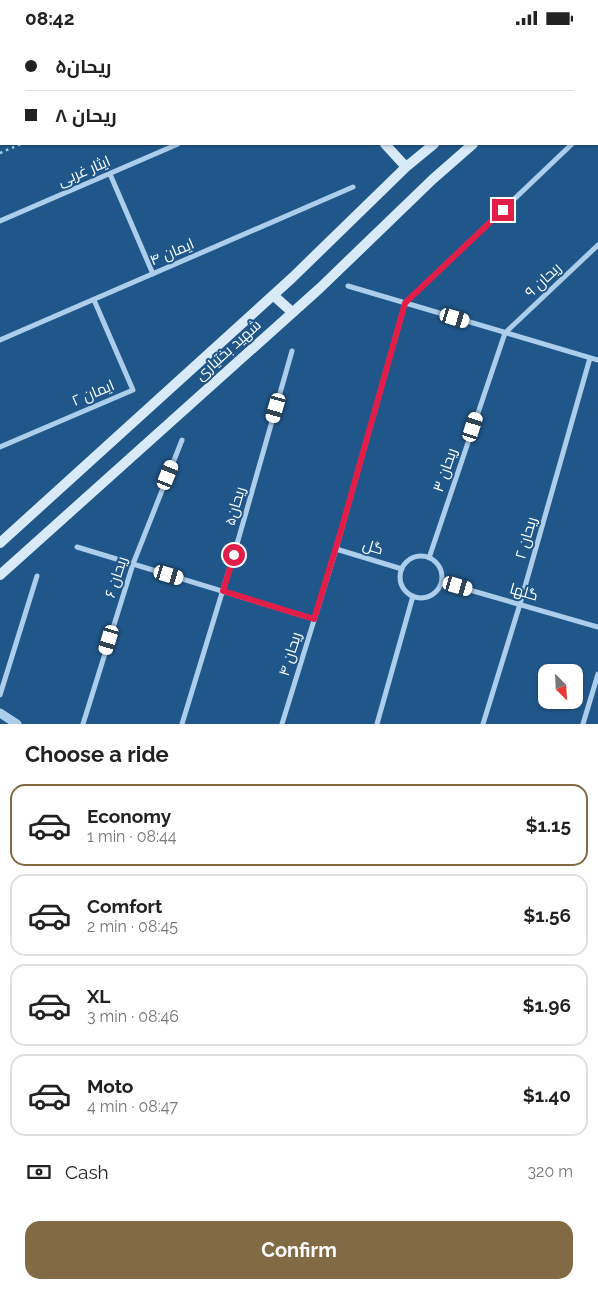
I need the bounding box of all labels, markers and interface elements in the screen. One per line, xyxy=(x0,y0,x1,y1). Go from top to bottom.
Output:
text: 08:42 xyxy=(25,7,74,29)
text: ریحان۵ xyxy=(55,55,111,77)
text: ریحان ۸ xyxy=(55,104,117,126)
street label: ایثار غربی xyxy=(55,152,113,191)
route end xyxy=(492,199,514,221)
street label: ایمان ۴ xyxy=(147,235,197,270)
street label: ریحان ۹ xyxy=(521,259,566,302)
car xyxy=(438,306,471,330)
street label: شهید بختیاری xyxy=(191,316,265,385)
street label: ایمان ۲ xyxy=(69,376,117,411)
car xyxy=(264,392,287,424)
car xyxy=(461,410,484,444)
street label: ریحان ۳ xyxy=(429,446,462,495)
car xyxy=(155,458,180,492)
street label: ریحان۵ xyxy=(221,484,250,528)
street label: ریحان ۲ xyxy=(511,515,542,561)
street label: گل xyxy=(360,535,385,560)
route start xyxy=(223,544,245,566)
street label: ریحان ۶ xyxy=(101,554,132,600)
car xyxy=(152,563,185,587)
car xyxy=(441,575,474,597)
street label: گلها xyxy=(507,579,540,606)
car xyxy=(97,623,120,657)
street label: ریحان ۴ xyxy=(275,630,306,679)
north arrow xyxy=(538,664,582,709)
map controls xyxy=(538,664,583,709)
text: Choose a ride xyxy=(25,741,169,767)
icon: car xyxy=(27,803,72,848)
text: Economy xyxy=(87,805,171,827)
text: $1.15 xyxy=(525,814,571,836)
text: 1 min · 08:44 xyxy=(87,827,176,846)
icon: car xyxy=(27,893,72,938)
text: Comfort xyxy=(87,895,162,917)
text: $1.56 xyxy=(523,904,571,926)
text: 2 min · 08:45 xyxy=(87,917,178,936)
icon: car xyxy=(27,983,72,1028)
text: XL xyxy=(87,985,110,1007)
text: $1.96 xyxy=(523,994,571,1016)
text: 3 min · 08:46 xyxy=(87,1007,179,1026)
icon: car xyxy=(27,1073,72,1118)
text: Moto xyxy=(87,1075,133,1097)
text: $1.40 xyxy=(523,1084,571,1106)
text: 4 min · 08:47 xyxy=(87,1097,178,1116)
icon: cash xyxy=(25,1158,53,1186)
text: Cash xyxy=(65,1161,109,1183)
text: 320 m xyxy=(528,1162,573,1181)
button: Confirm xyxy=(25,1221,573,1279)

